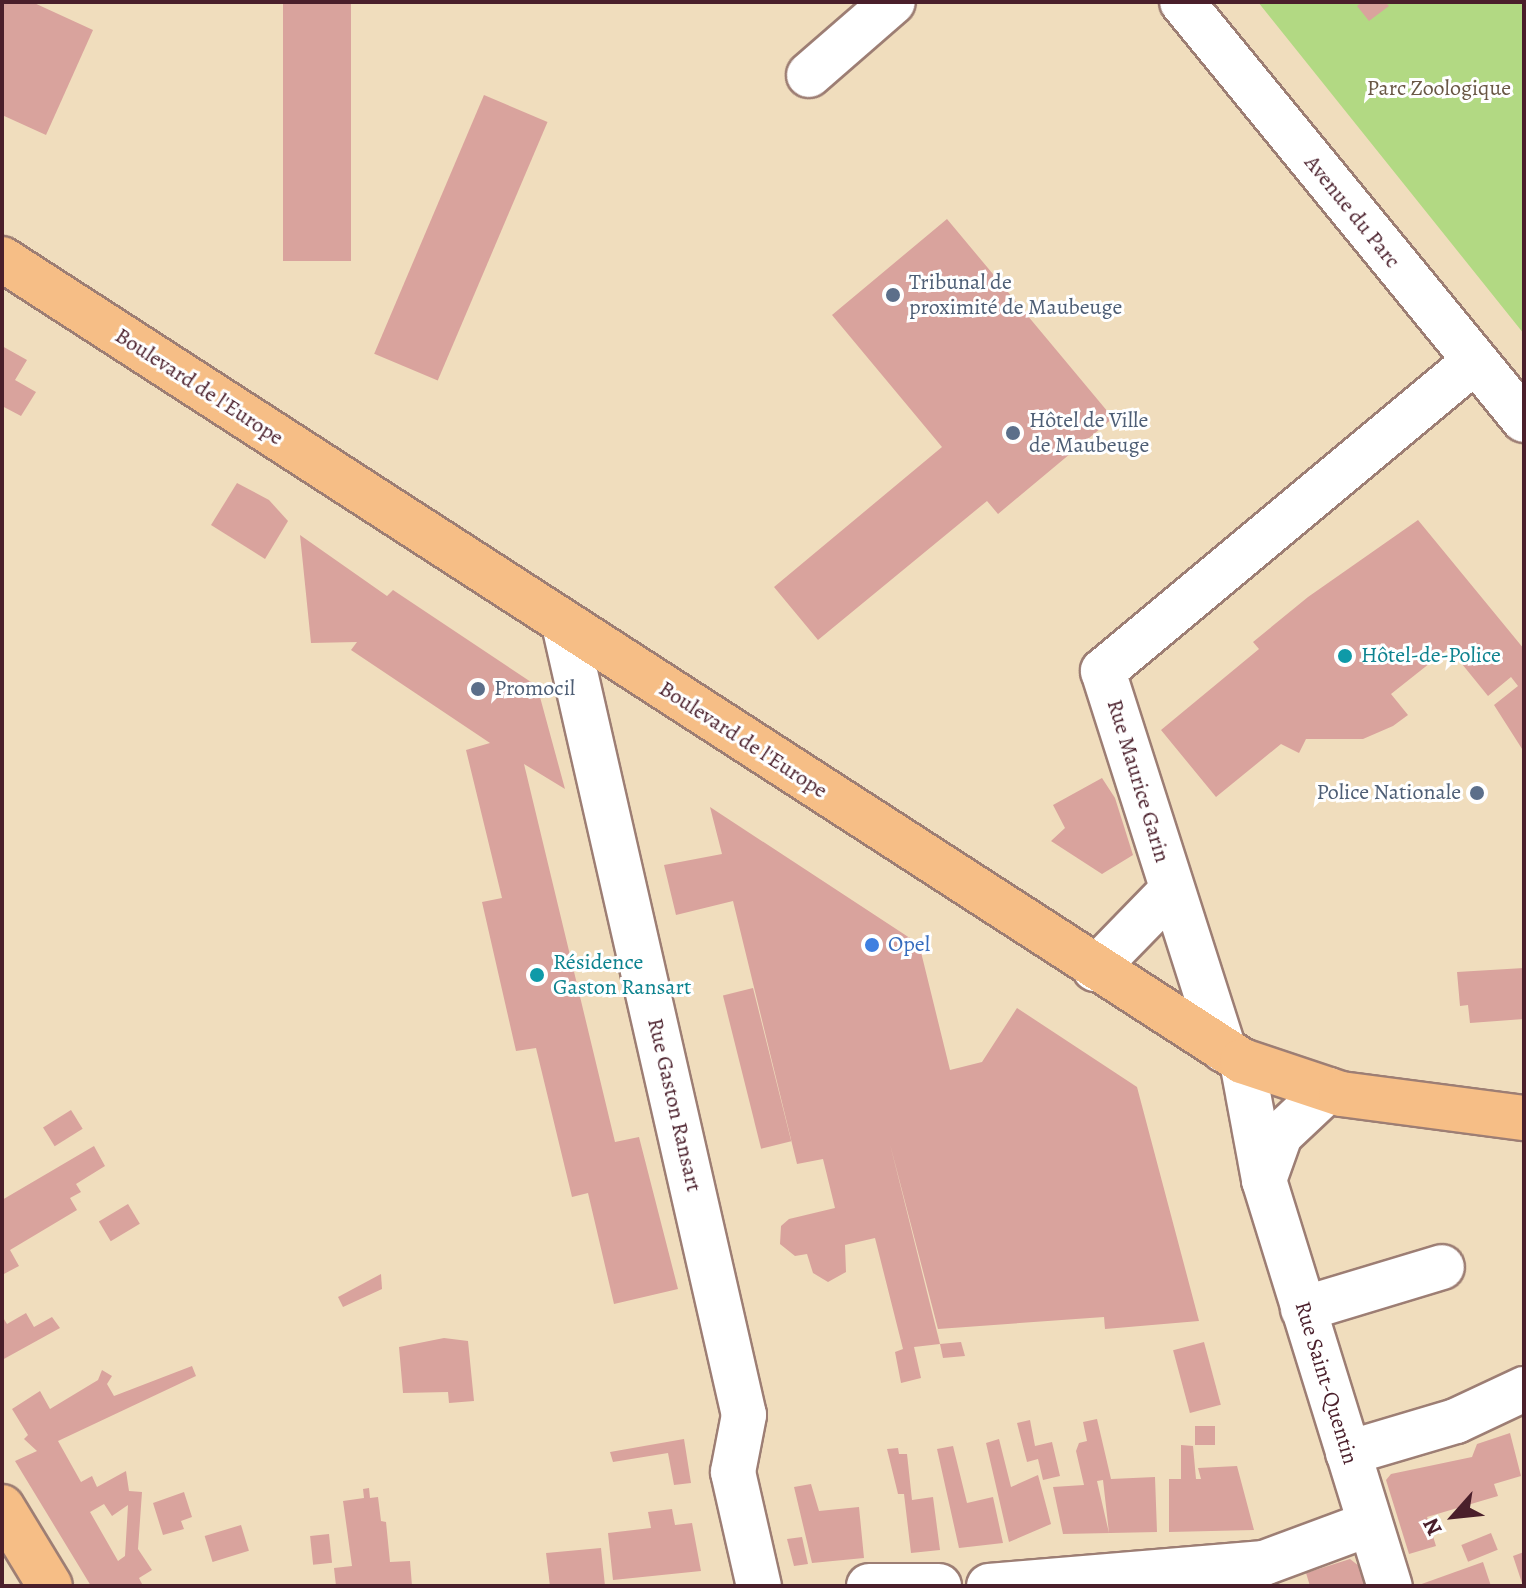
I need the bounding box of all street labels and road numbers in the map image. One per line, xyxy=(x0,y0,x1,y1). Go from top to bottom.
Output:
street label: Avenue du Parc xyxy=(1299,150,1405,274)
street label: Boulevard de l'Europe xyxy=(110,323,288,451)
street label: Boulevard de l'Europe xyxy=(654,676,832,804)
street label: Rue Maurice Garin xyxy=(1101,696,1175,866)
street label: Rue Gaston Ransart xyxy=(641,1016,707,1194)
street label: Rue Saint-Quentin xyxy=(1289,1298,1363,1468)

